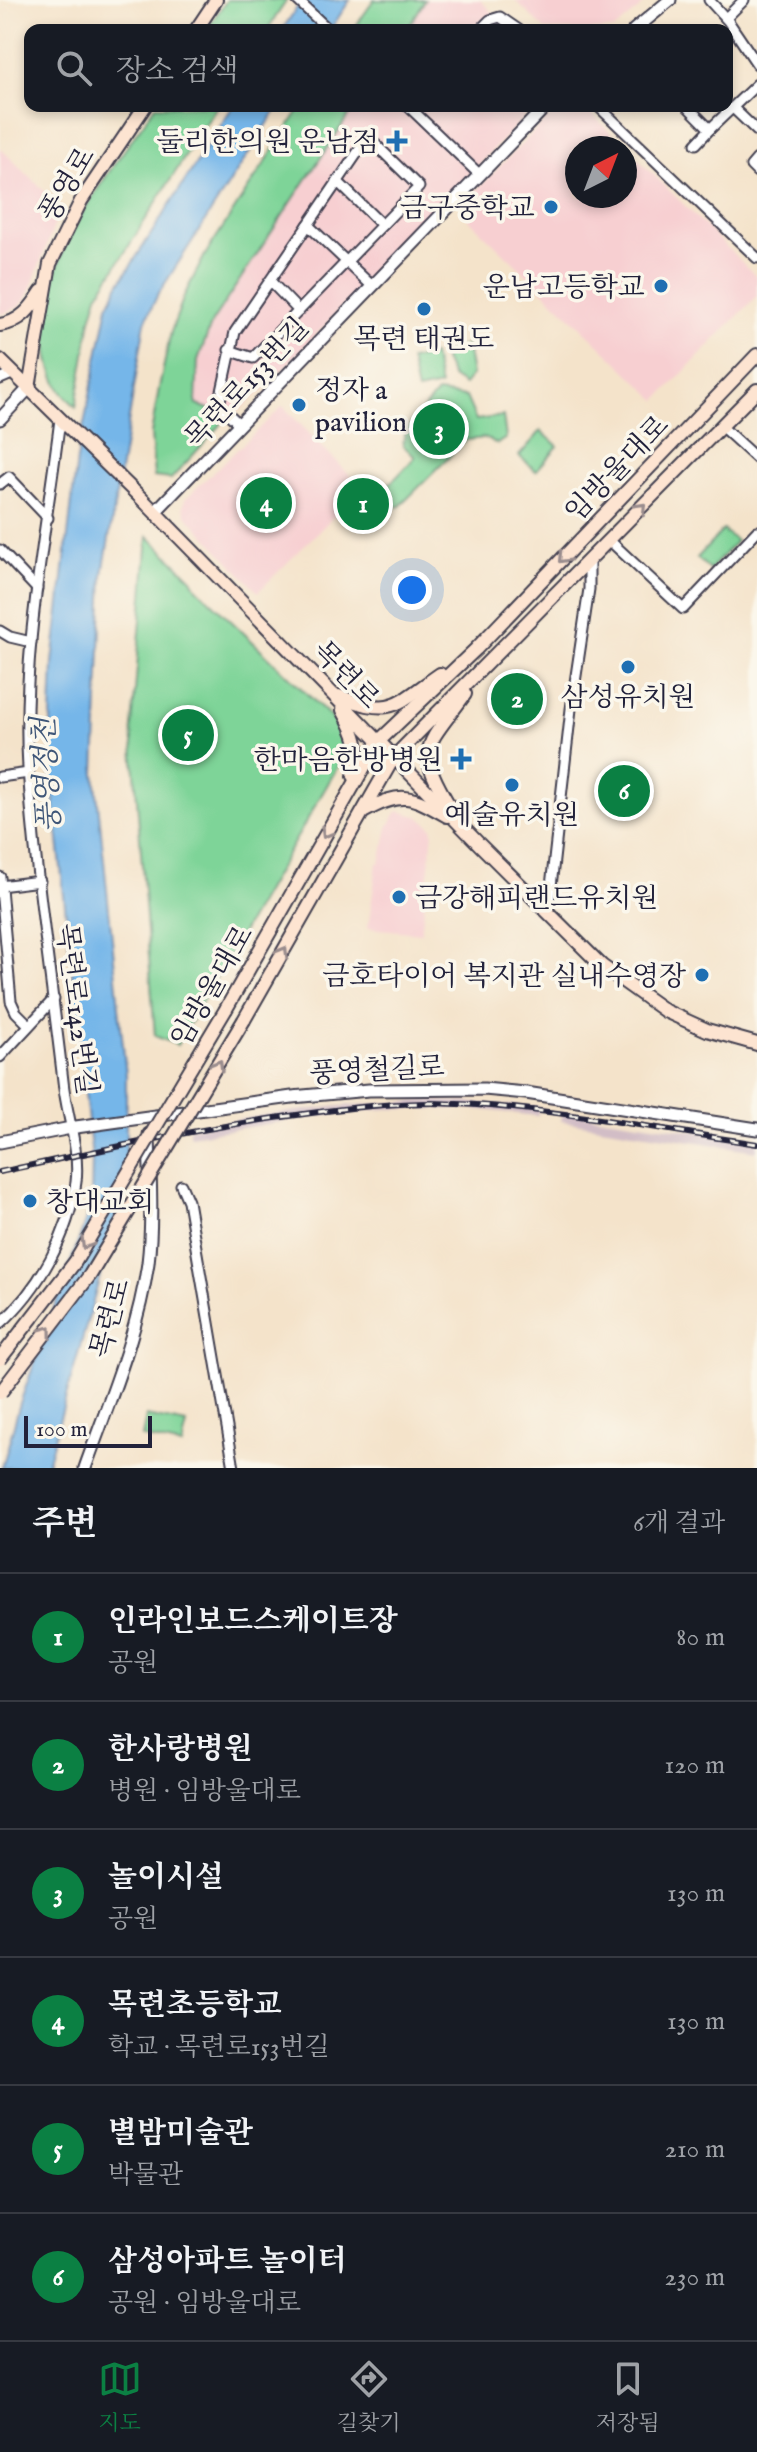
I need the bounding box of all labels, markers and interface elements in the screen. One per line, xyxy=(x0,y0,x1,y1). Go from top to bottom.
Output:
search box xyxy=(24,24,733,112)
icon: search xyxy=(52,46,96,90)
text: 장소 검색 xyxy=(116,53,238,91)
place label: 둘리한의원 운남점 xyxy=(157,126,379,161)
marker: 둘리한의원 운남점 xyxy=(386,130,408,152)
north arrow xyxy=(565,136,637,208)
street label: 풍영로 xyxy=(32,141,104,229)
place label: 금구중학교 xyxy=(400,192,535,227)
marker: 금구중학교 xyxy=(542,198,560,216)
place label: 운남고등학교 xyxy=(483,271,645,306)
marker: 운남고등학교 xyxy=(652,277,670,295)
marker: 목련 태권도 xyxy=(415,300,433,318)
street label: 목련로153번길 xyxy=(178,311,317,456)
place label: 목련 태권도 xyxy=(353,323,495,358)
place label: 정자 a pavilion xyxy=(315,374,407,441)
marker: 정자 a pavilion xyxy=(290,396,308,414)
pin: 3 xyxy=(413,399,465,459)
street label: 임방울대로 xyxy=(558,409,677,531)
pin: 4 xyxy=(240,473,292,533)
pin: 1 xyxy=(337,474,389,534)
one-way arrow xyxy=(632,503,646,517)
one-way arrow xyxy=(557,549,572,563)
your location xyxy=(392,570,432,610)
street label: 목련로 xyxy=(304,634,386,717)
marker: 삼성유치원 xyxy=(619,658,637,676)
pin: 2 xyxy=(491,669,543,729)
place label: 삼성유치원 xyxy=(560,681,696,716)
pin: 5 xyxy=(162,705,214,765)
water label: 풍영정천 xyxy=(26,714,70,834)
place label: 한마음한방병원 xyxy=(254,744,443,779)
marker: 한마음한방병원 xyxy=(450,748,472,770)
pin: 6 xyxy=(598,761,650,821)
marker: 예술유치원 xyxy=(503,776,521,794)
place label: 예술유치원 xyxy=(444,799,580,834)
one-way arrow xyxy=(321,825,336,839)
place label: 금강해피랜드유치원 xyxy=(415,882,658,917)
marker: 금강해피랜드유치원 xyxy=(390,888,408,906)
street label: 임방울대로 xyxy=(164,920,262,1055)
street label: 목련로142번길 xyxy=(48,922,103,1097)
one-way arrow xyxy=(273,946,289,961)
place label: 금호타이어 복지관 실내수영장 xyxy=(322,960,686,995)
marker: 금호타이어 복지관 실내수영장 xyxy=(693,966,711,984)
street label: 풍영철길로 xyxy=(309,1050,446,1093)
one-way arrow xyxy=(208,1059,224,1074)
place label: 창대교회 xyxy=(46,1186,154,1221)
marker: 창대교회 xyxy=(21,1192,39,1210)
one-way arrow xyxy=(80,1235,95,1250)
street label: 목련로 xyxy=(84,1275,139,1362)
one-way arrow xyxy=(38,1325,52,1340)
scale bar xyxy=(24,1412,152,1448)
text: 100 m xyxy=(36,1416,88,1444)
text: 주변 xyxy=(32,1503,98,1546)
text: 6개 결과 xyxy=(633,1507,725,1540)
text: 인라인보드스케이트장 xyxy=(108,1603,398,1641)
text: 1 xyxy=(53,1621,63,1654)
text: 80 m xyxy=(676,1621,725,1654)
text: 공원 xyxy=(108,1647,158,1680)
text: 한사랑병원 xyxy=(108,1731,253,1769)
text: 2 xyxy=(52,1749,64,1782)
text: 120 m xyxy=(665,1749,725,1782)
text: 병원 · 임방울대로 xyxy=(108,1775,301,1808)
text: 놀이시설 xyxy=(108,1859,224,1897)
text: 3 xyxy=(53,1877,63,1910)
text: 130 m xyxy=(667,1877,725,1910)
text: 공원 xyxy=(108,1903,158,1936)
text: 목련초등학교 xyxy=(108,1987,282,2025)
text: 4 xyxy=(52,2005,64,2038)
text: 130 m xyxy=(667,2005,725,2038)
text: 학교 · 목련로153번길 xyxy=(108,2031,330,2064)
text: 별밤미술관 xyxy=(108,2115,253,2153)
text: 5 xyxy=(53,2133,63,2166)
text: 210 m xyxy=(665,2133,725,2166)
text: 박물관 xyxy=(108,2159,183,2192)
text: 삼성아파트 놀이터 xyxy=(108,2243,346,2281)
text: 6 xyxy=(53,2261,63,2294)
text: 230 m xyxy=(665,2261,725,2294)
text: 공원 · 임방울대로 xyxy=(108,2287,301,2320)
tab: 지도 xyxy=(98,2357,142,2438)
tab: 길찾기 xyxy=(337,2357,401,2438)
tab: 저장됨 xyxy=(596,2357,659,2438)

